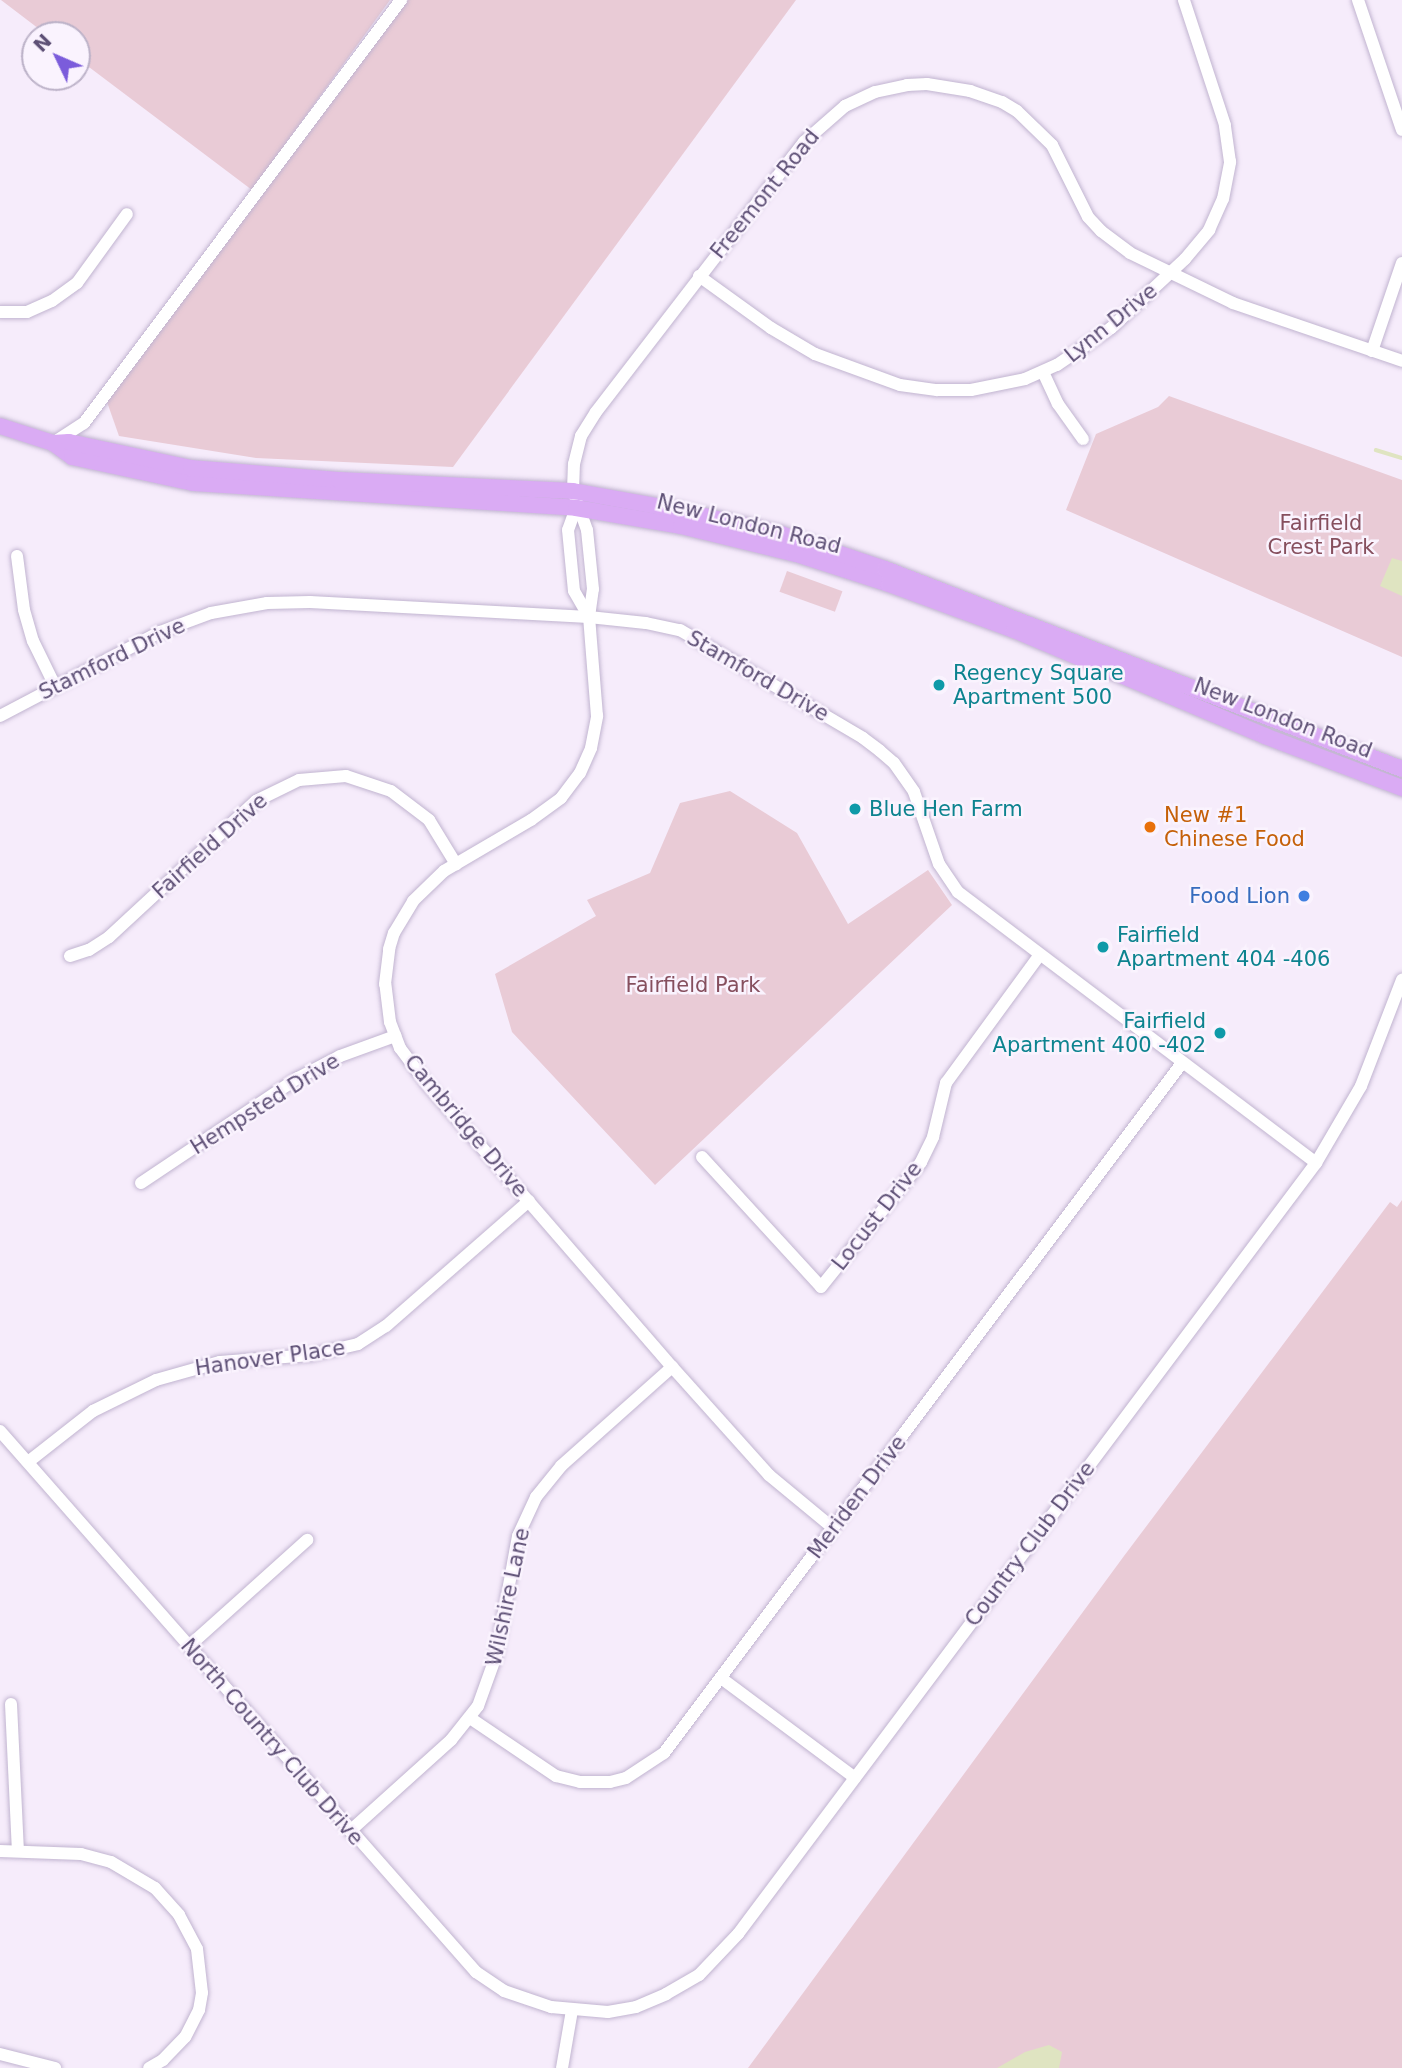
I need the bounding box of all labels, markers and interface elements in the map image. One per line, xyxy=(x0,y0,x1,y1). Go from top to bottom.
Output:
north arrow xyxy=(21,21,91,91)
text: N xyxy=(29,29,56,56)
street label: Freemont Road xyxy=(705,124,825,264)
street label: Lynn Drive xyxy=(1060,278,1162,368)
street label: New London Road xyxy=(654,489,844,559)
park label: Fairfield Crest Park xyxy=(1268,510,1374,560)
street label: Stamford Drive xyxy=(35,613,189,705)
street label: Stamford Drive xyxy=(683,625,833,727)
place label: Regency Square Apartment 500 xyxy=(953,660,1124,710)
street label: New London Road xyxy=(1190,672,1376,764)
marker: Regency Square Apartment 500 xyxy=(931,677,947,693)
street label: Fairfield Drive xyxy=(148,788,272,904)
place label: Blue Hen Farm xyxy=(869,796,1023,822)
marker: Blue Hen Farm xyxy=(847,801,863,817)
place label: New #1 Chinese Food xyxy=(1164,802,1305,852)
marker: New #1 Chinese Food xyxy=(1142,819,1158,835)
place label: Food Lion xyxy=(1189,883,1290,909)
marker: Food Lion xyxy=(1296,888,1312,904)
place label: Fairfield Apartment 404 -406 xyxy=(1117,922,1330,972)
marker: Fairfield Apartment 404 -406 xyxy=(1095,939,1111,955)
park label: Fairfield Park xyxy=(626,972,760,998)
place label: Fairfield Apartment 400 -402 xyxy=(993,1008,1206,1058)
marker: Fairfield Apartment 400 -402 xyxy=(1212,1025,1228,1041)
street label: Hempsted Drive xyxy=(186,1048,344,1160)
street label: Cambridge Drive xyxy=(399,1050,533,1202)
street label: Locust Drive xyxy=(827,1157,927,1275)
street label: Hanover Place xyxy=(193,1335,347,1381)
street label: Meriden Drive xyxy=(802,1430,912,1564)
street label: Country Club Drive xyxy=(960,1457,1100,1631)
street label: Wilshire Lane xyxy=(481,1526,535,1668)
street label: North Country Club Drive xyxy=(175,1634,369,1850)

